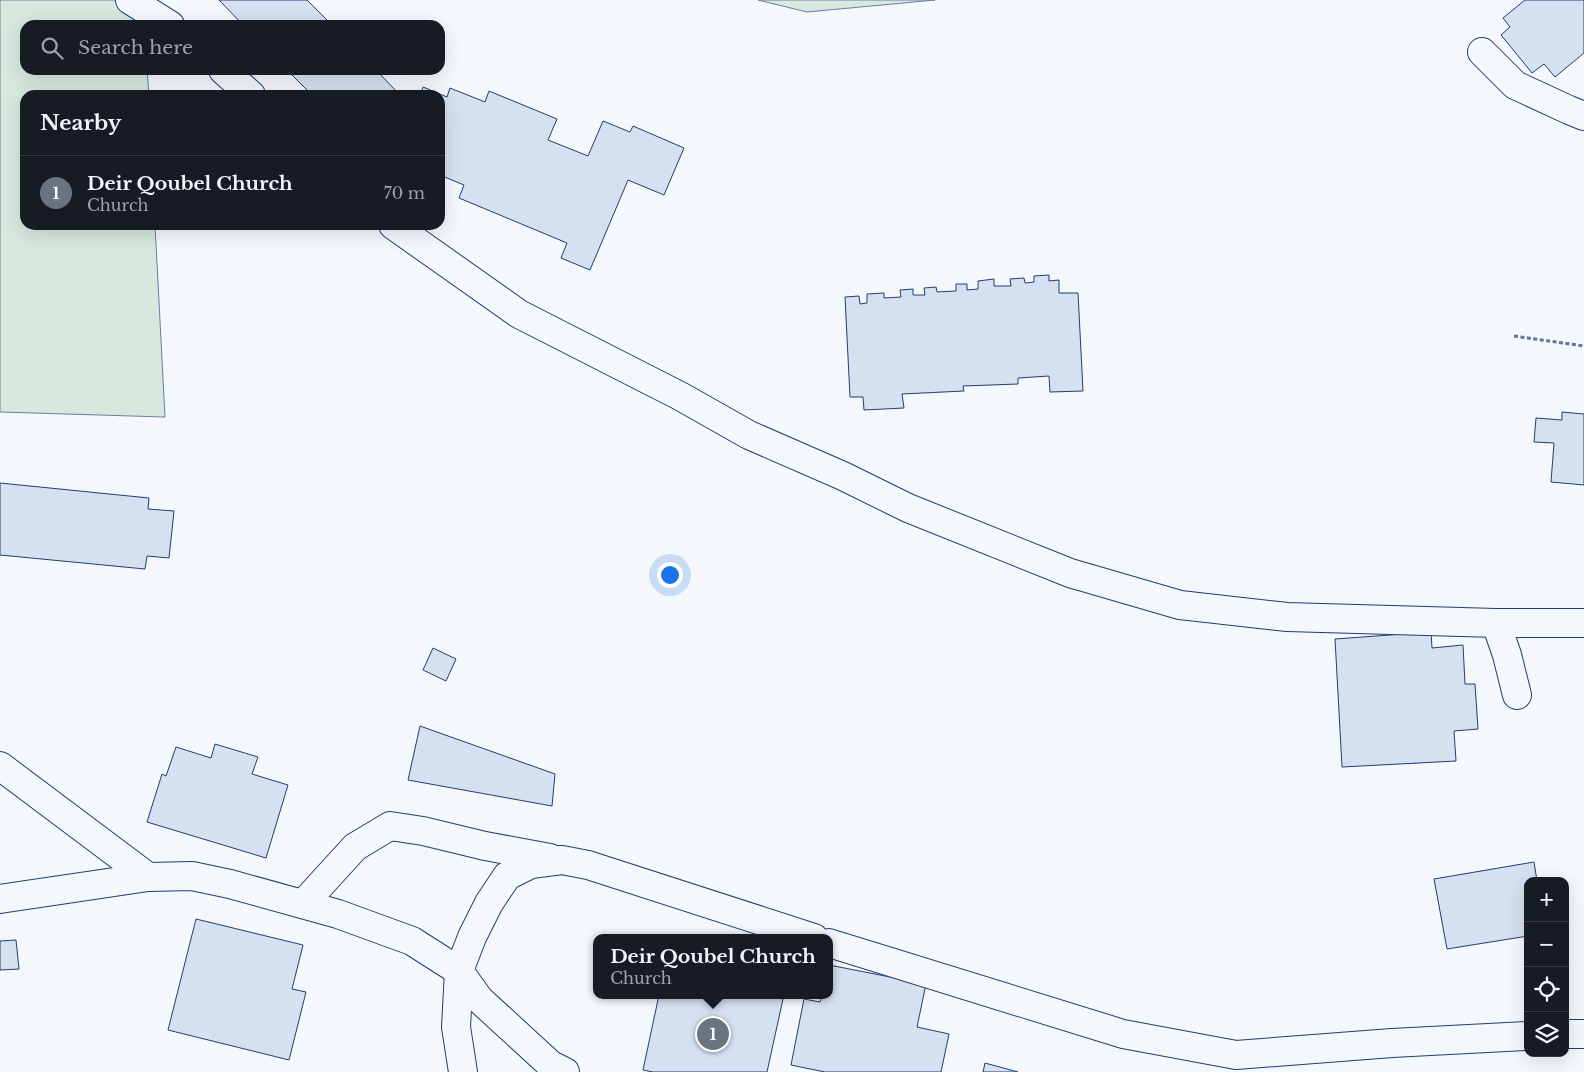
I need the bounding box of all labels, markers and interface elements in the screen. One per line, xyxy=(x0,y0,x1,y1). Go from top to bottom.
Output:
search box xyxy=(20,20,445,75)
icon: search xyxy=(38,34,66,62)
text: Search here xyxy=(78,36,193,59)
text: Nearby xyxy=(40,110,121,136)
text: Deir Qoubel Church xyxy=(87,172,293,195)
text: 1 xyxy=(53,183,59,203)
text: 70 m xyxy=(384,183,425,203)
text: Church xyxy=(87,195,149,215)
your location xyxy=(657,562,683,588)
map controls xyxy=(1524,877,1569,1057)
button: + xyxy=(1524,877,1569,922)
button: − xyxy=(1524,922,1569,967)
popup xyxy=(593,934,833,999)
text: Deir Qoubel Church xyxy=(610,945,816,968)
button: locate xyxy=(1524,967,1569,1012)
text: Church xyxy=(610,968,672,988)
button: layers xyxy=(1524,1012,1569,1057)
pin: 1 xyxy=(697,1015,729,1053)

